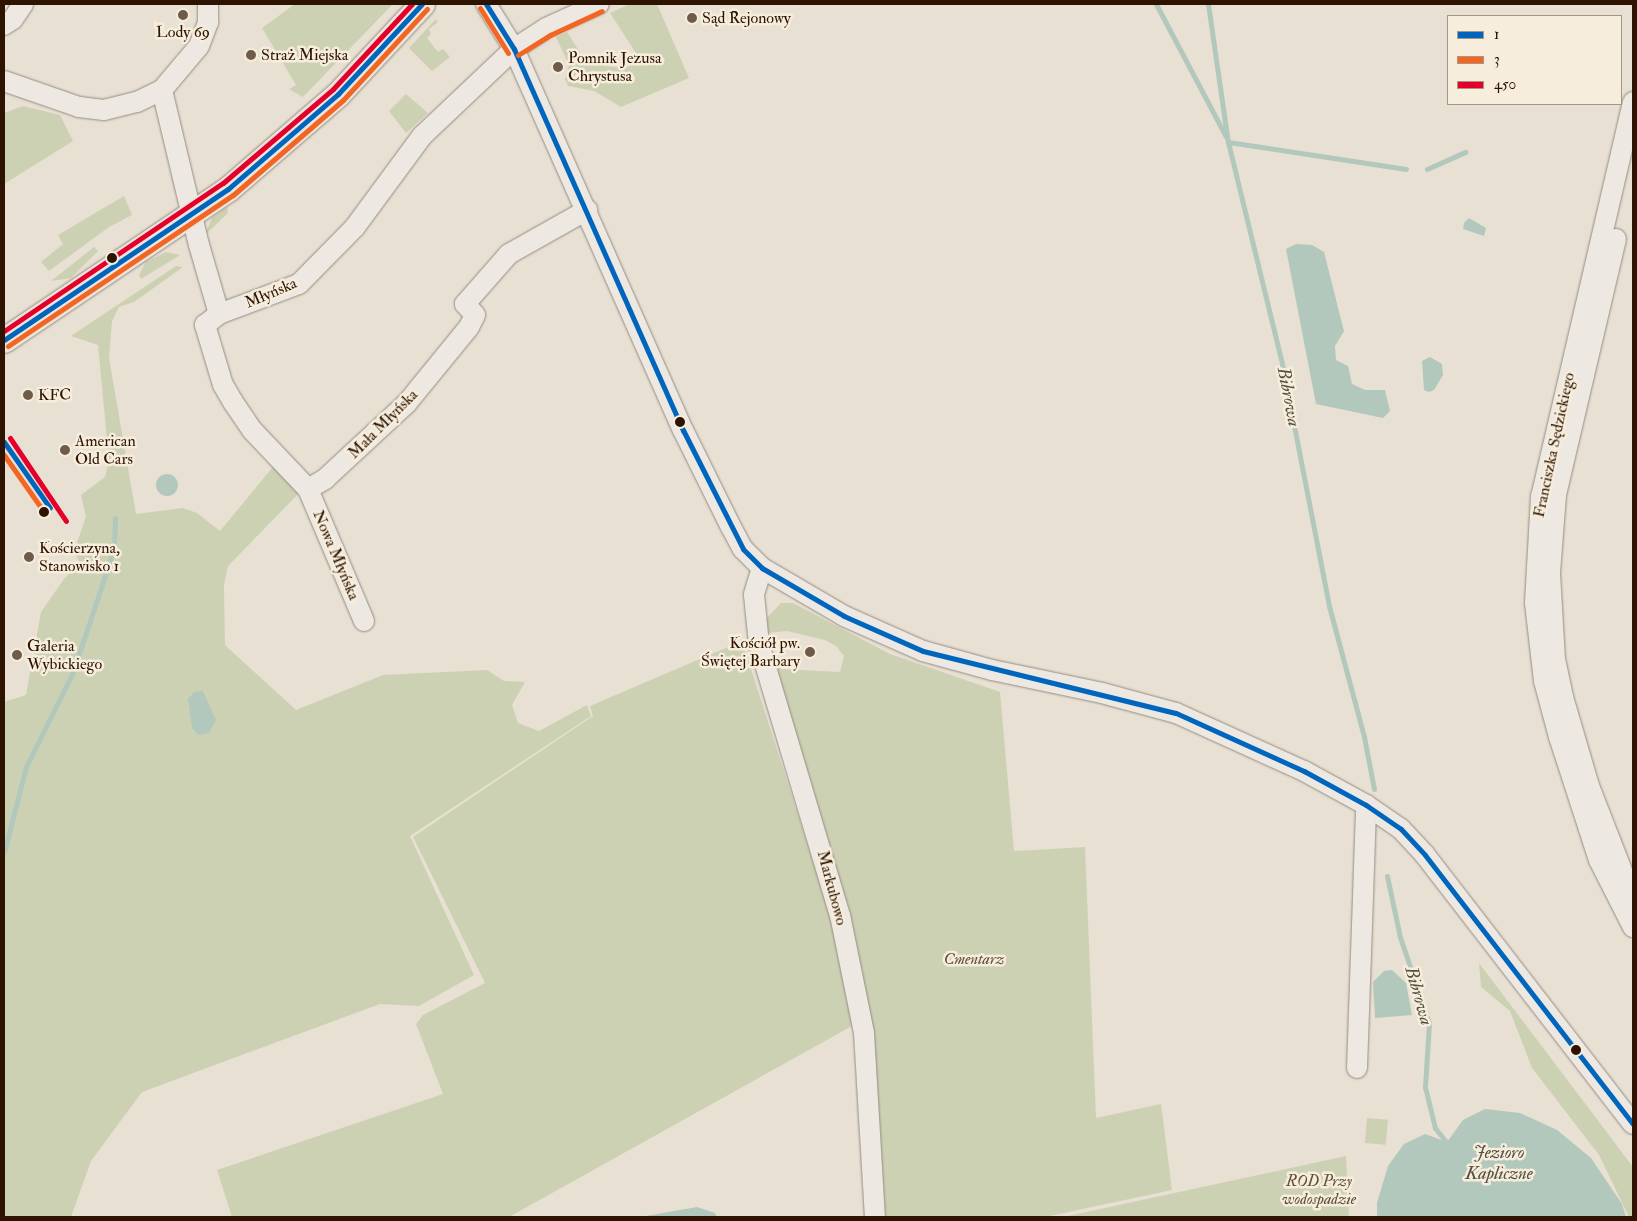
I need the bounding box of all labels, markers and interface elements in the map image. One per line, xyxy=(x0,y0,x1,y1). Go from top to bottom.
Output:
place label: Sąd Rejonowy xyxy=(702,8,791,28)
marker: Lody 69 xyxy=(177,9,189,21)
marker: Sąd Rejonowy xyxy=(686,12,698,24)
legend xyxy=(1447,15,1622,105)
place label: Lody 69 xyxy=(156,22,210,42)
text: 1 xyxy=(1494,25,1499,44)
place label: Straż Miejska xyxy=(261,45,348,65)
place label: Pomnik Jezusa Chrystusa xyxy=(568,48,662,86)
marker: Straż Miejska xyxy=(245,49,257,61)
text: 3 xyxy=(1494,50,1500,69)
marker: Pomnik Jezusa Chrystusa xyxy=(552,61,564,73)
text: 450 xyxy=(1494,75,1516,94)
unlabelled marker xyxy=(107,253,117,263)
street label: Młyńska xyxy=(242,274,300,312)
water label: Bibrowa xyxy=(1272,365,1304,429)
street label: Franciszka Sędzickiego xyxy=(1529,371,1579,519)
place label: KFC xyxy=(38,385,71,405)
street label: Mała Młyńska xyxy=(344,385,422,463)
marker: KFC xyxy=(22,389,34,401)
unlabelled marker xyxy=(675,417,685,427)
place label: American Old Cars xyxy=(75,431,136,469)
marker: American Old Cars xyxy=(59,444,71,456)
unlabelled marker xyxy=(39,507,49,517)
street label: Nowa Młyńska xyxy=(308,507,364,603)
place label: Kościerzyna, Stanowisko 1 xyxy=(39,538,120,576)
marker: Kościerzyna, Stanowisko 1 xyxy=(23,551,35,563)
place label: Kościół pw. Świętej Barbary xyxy=(701,633,800,671)
place label: Galeria Wybickiego xyxy=(27,636,102,674)
marker: Kościół pw. Świętej Barbary xyxy=(804,646,816,658)
marker: Galeria Wybickiego xyxy=(11,649,23,661)
street label: Markubowo xyxy=(813,849,851,927)
park label: Cmentarz xyxy=(944,949,1004,969)
water label: Bibrowa xyxy=(1399,964,1437,1028)
unlabelled marker xyxy=(1571,1045,1581,1055)
water label: Jezioro Kapliczne xyxy=(1465,1143,1533,1186)
park label: ROD Przy wodospadzie xyxy=(1282,1171,1356,1209)

